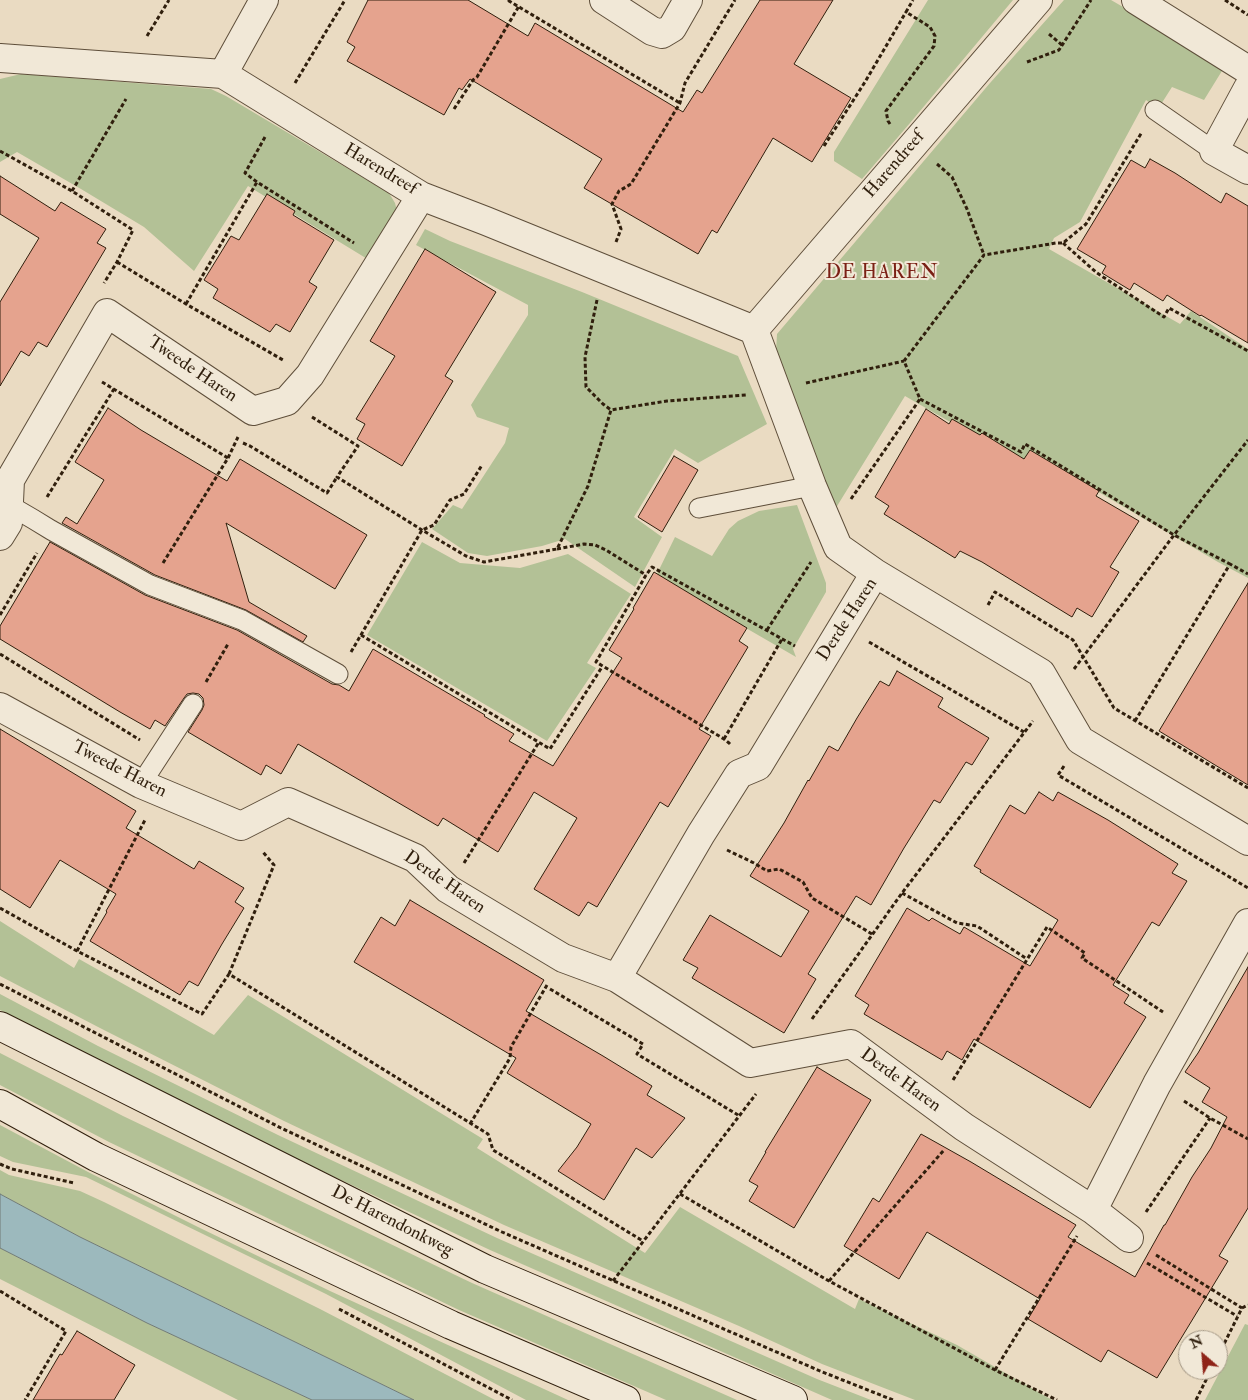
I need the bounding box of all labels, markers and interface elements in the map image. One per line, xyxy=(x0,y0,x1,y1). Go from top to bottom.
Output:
street label: Harendreef xyxy=(860,127,930,203)
street label: Harendreef xyxy=(339,140,421,200)
district label: DE HAREN xyxy=(825,263,939,285)
street label: Tweede Haren xyxy=(143,332,241,408)
street label: Derde Haren xyxy=(813,574,883,666)
street label: Tweede Haren xyxy=(68,737,170,803)
street label: Derde Haren xyxy=(399,847,489,919)
street label: Derde Haren xyxy=(855,1044,945,1118)
street label: De Harendonkweg xyxy=(327,1182,457,1262)
north arrow xyxy=(1178,1330,1228,1380)
text: N xyxy=(1187,1332,1206,1353)

